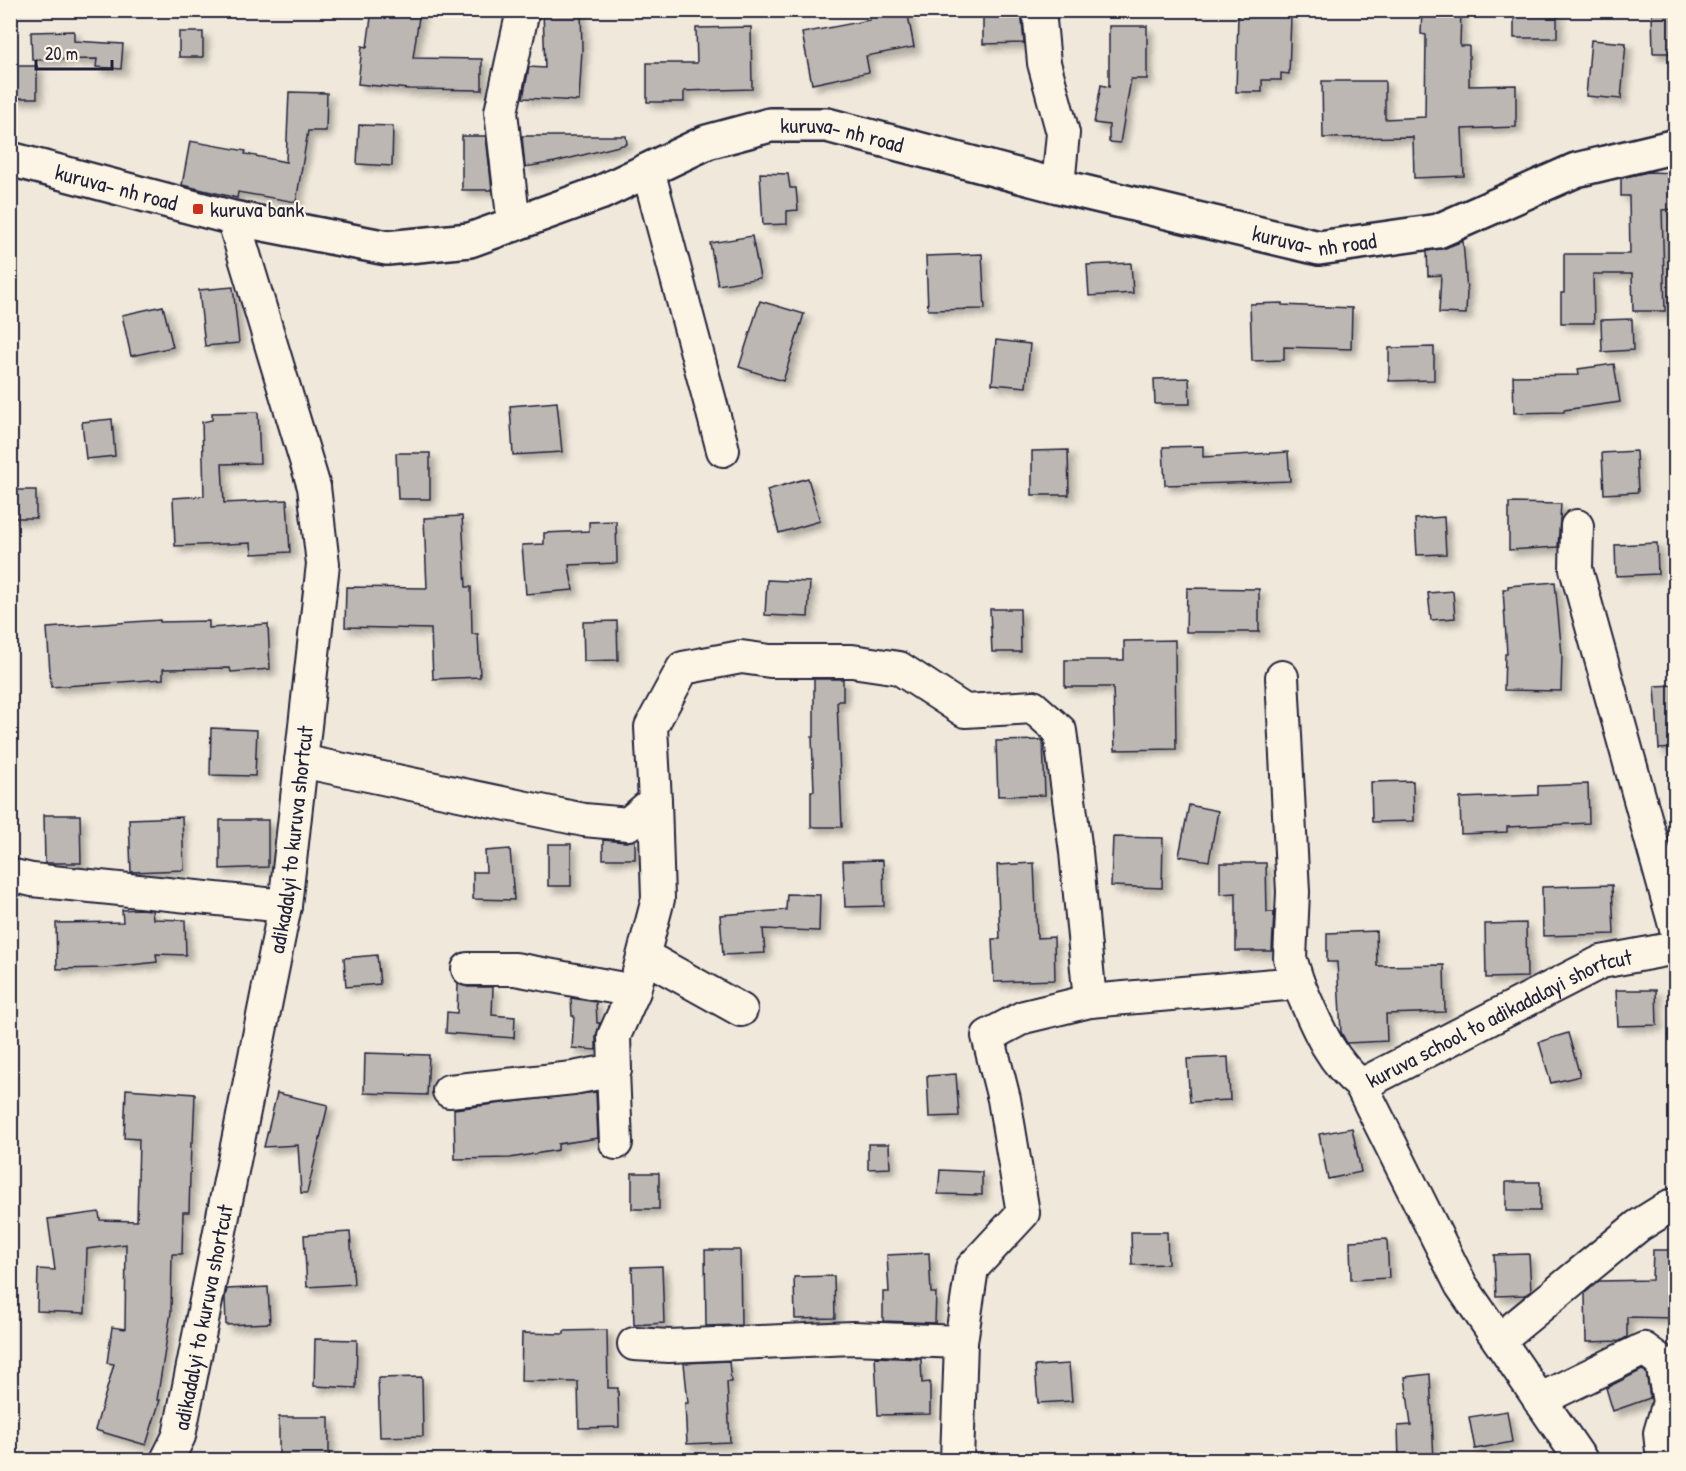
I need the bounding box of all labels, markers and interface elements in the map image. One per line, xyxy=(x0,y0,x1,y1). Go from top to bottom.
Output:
scale bar xyxy=(36,33,112,71)
text: 20 m xyxy=(45,41,78,66)
street label: kuruva- nh road xyxy=(780,110,907,160)
street label: kuruva- nh road xyxy=(52,157,181,218)
place label: kuruva bank xyxy=(210,194,304,224)
marker: kuruva bank xyxy=(191,202,205,216)
street label: kuruva- nh road xyxy=(1249,218,1379,263)
street label: adikadalyi to kuruva shortcut xyxy=(261,724,320,956)
street label: kuruva school to adikadalayi shortcut xyxy=(1361,942,1635,1095)
street label: adikadalyi to kuruva shortcut xyxy=(166,1201,240,1432)

